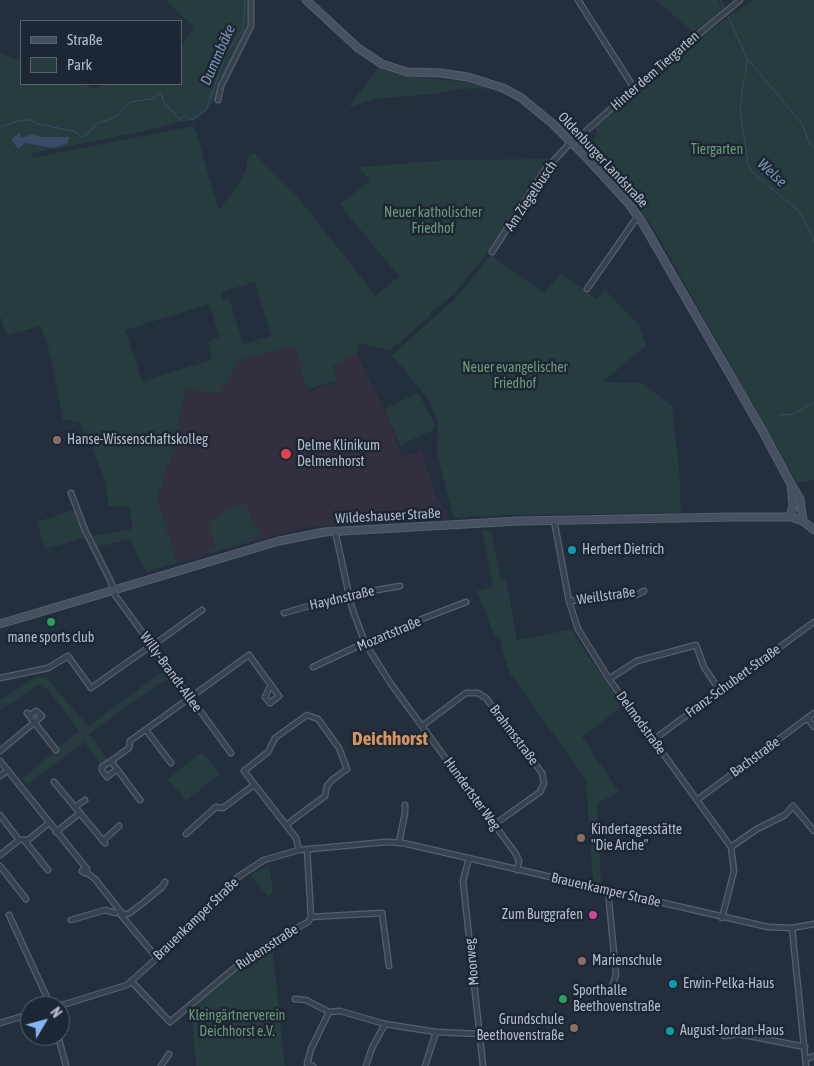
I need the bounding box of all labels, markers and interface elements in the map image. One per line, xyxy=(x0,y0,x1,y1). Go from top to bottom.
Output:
legend xyxy=(20,20,182,85)
water label: Dummbäke xyxy=(197,22,239,88)
street label: Hinter dem Tiergarten xyxy=(607,28,703,114)
text: Straße xyxy=(67,31,103,48)
text: Park xyxy=(67,56,92,73)
street label: Oldenburger Landstraße xyxy=(554,109,652,211)
park label: Tiergarten xyxy=(691,142,743,158)
water label: Welse xyxy=(754,155,790,191)
street label: Am Ziegelbusch xyxy=(501,158,561,234)
park label: Neuer katholischer Friedhof xyxy=(384,205,482,238)
park label: Neuer evangelischer Friedhof xyxy=(462,360,568,392)
place label: Hanse-Wissenschaftskolleg xyxy=(67,432,208,448)
marker: Hanse-Wissenschaftskolleg xyxy=(51,434,63,446)
place label: Delme Klinikum Delmenhorst xyxy=(297,438,380,471)
marker: Delme Klinikum Delmenhorst xyxy=(279,447,293,461)
street label: Wildeshauser Straße xyxy=(335,505,441,527)
place label: Herbert Dietrich xyxy=(582,542,664,558)
marker: Herbert Dietrich xyxy=(566,544,578,556)
street label: Haydnstraße xyxy=(308,582,376,614)
street label: Weillstraße xyxy=(576,584,636,608)
street label: Mozartstraße xyxy=(355,613,423,655)
marker: mane sports club xyxy=(45,616,57,628)
street label: Willy-Brandt-Allee xyxy=(136,629,206,715)
place label: mane sports club xyxy=(8,630,94,646)
street label: Franz-Schubert-Straße xyxy=(682,641,784,721)
street label: Delmodstraße xyxy=(613,688,669,758)
street label: Brahmsstraße xyxy=(486,702,542,768)
district label: Deichhorst xyxy=(352,728,428,750)
street label: Bachstraße xyxy=(727,733,783,781)
street label: Hundertster Weg xyxy=(440,754,504,834)
place label: Kindertagesstätte "Die Arche" xyxy=(591,822,682,854)
marker: Kindertagesstätte "Die Arche" xyxy=(575,832,587,844)
street label: Brauenkamper Straße xyxy=(550,869,662,911)
street label: Brauenkamper Straße xyxy=(150,874,242,964)
place label: Zum Burggrafen xyxy=(502,907,583,923)
marker: Zum Burggrafen xyxy=(587,909,599,921)
street label: Rubensstraße xyxy=(233,921,301,973)
street label: Moorweg xyxy=(461,938,483,986)
place label: Marienschule xyxy=(592,953,662,969)
marker: Marienschule xyxy=(576,955,588,967)
place label: Erwin-Pelka-Haus xyxy=(683,976,774,992)
marker: Erwin-Pelka-Haus xyxy=(667,978,679,990)
place label: Sporthalle Beethovenstraße xyxy=(573,983,661,1016)
marker: Sporthalle Beethovenstraße xyxy=(557,993,569,1005)
north arrow xyxy=(20,996,70,1046)
text: N xyxy=(47,1004,65,1021)
park label: Kleingärtnerverein Deichhorst e.V. xyxy=(189,1008,285,1040)
place label: Grundschule Beethovenstraße xyxy=(476,1012,564,1044)
marker: Grundschule Beethovenstraße xyxy=(568,1022,580,1034)
place label: August-Jordan-Haus xyxy=(680,1023,784,1039)
marker: August-Jordan-Haus xyxy=(664,1025,676,1037)

